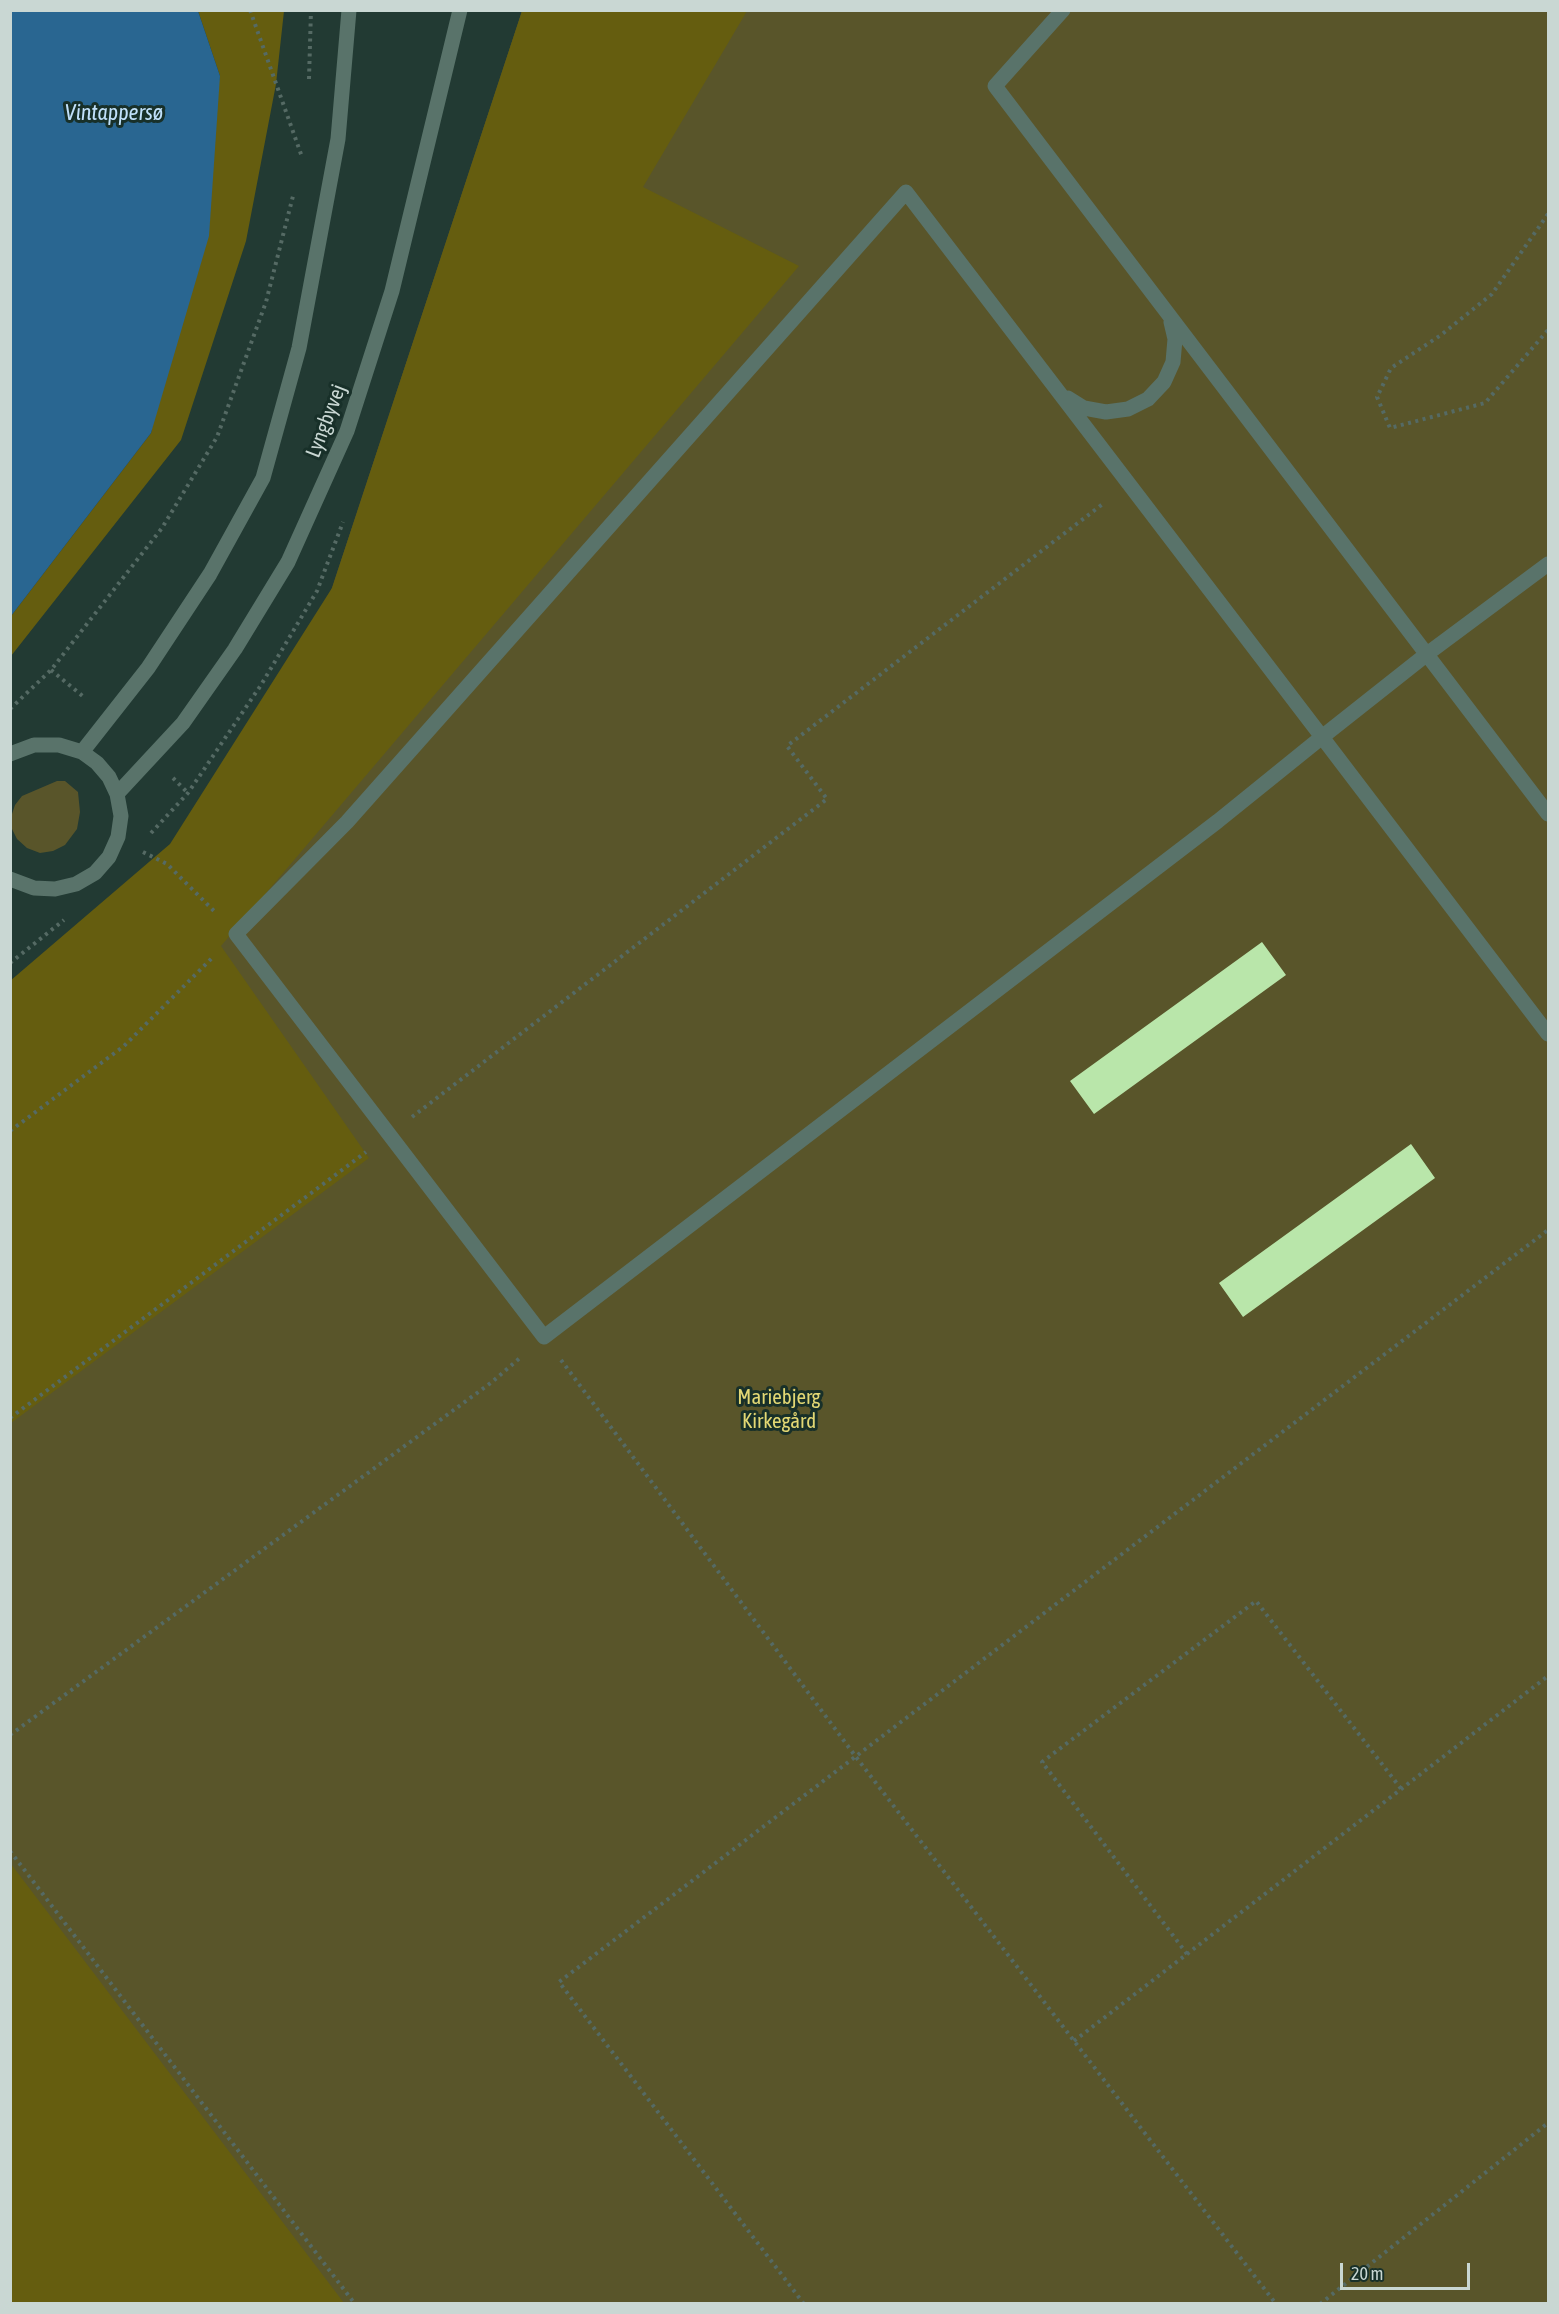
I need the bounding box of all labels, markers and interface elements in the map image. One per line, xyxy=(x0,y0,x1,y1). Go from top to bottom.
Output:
water label: Vintappersø xyxy=(65,100,163,126)
street label: Lyngbyvej xyxy=(301,381,351,461)
park label: Mariebjerg Kirkegård xyxy=(737,1384,821,1434)
scale bar xyxy=(1343,2251,1474,2289)
text: 20 m xyxy=(1351,2263,1383,2284)

